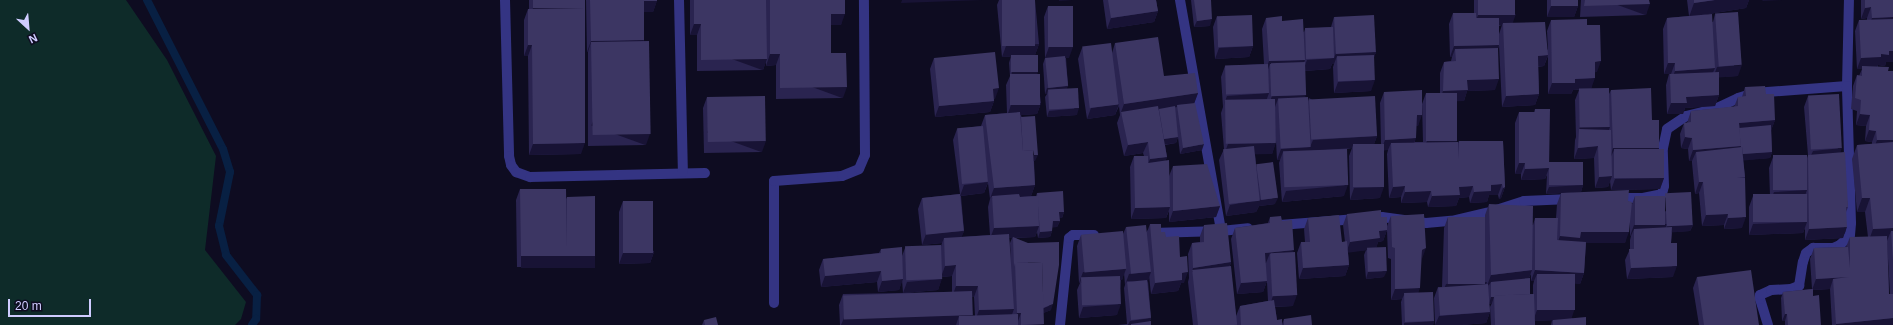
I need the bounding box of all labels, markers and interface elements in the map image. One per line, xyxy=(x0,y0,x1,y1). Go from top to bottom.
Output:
north arrow xyxy=(8,8,48,48)
text: N xyxy=(27,32,39,46)
scale bar xyxy=(10,291,93,317)
text: 20 m xyxy=(15,299,42,313)

